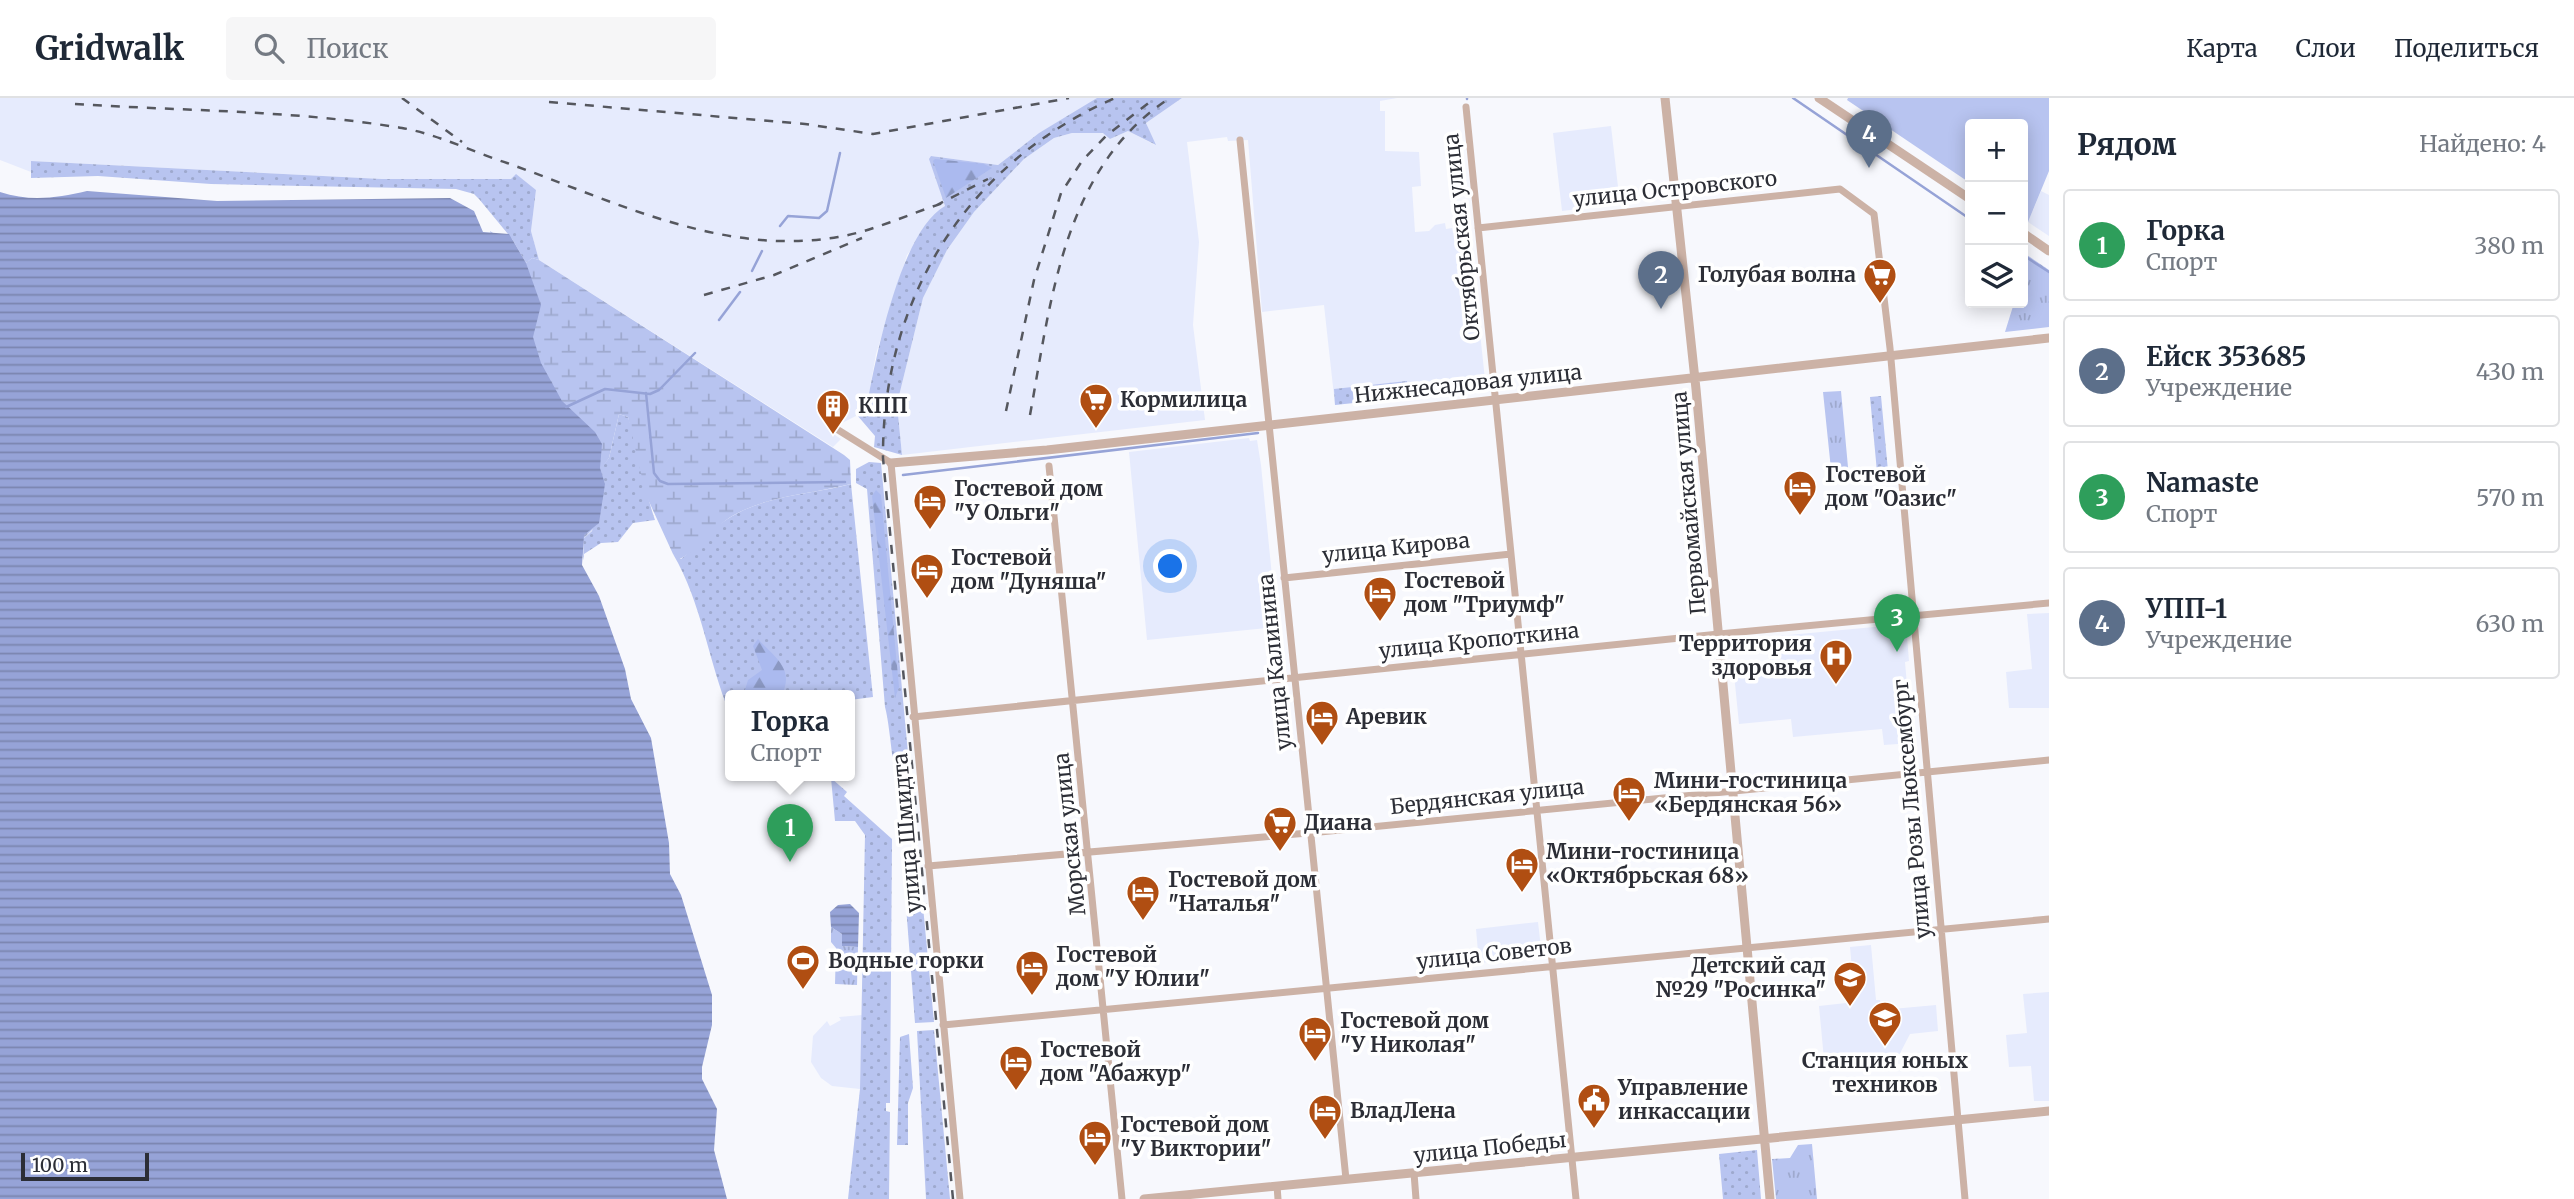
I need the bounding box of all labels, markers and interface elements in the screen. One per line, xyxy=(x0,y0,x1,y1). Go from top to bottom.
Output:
search box xyxy=(226,17,716,80)
text: Gridwalk xyxy=(35,28,184,69)
icon: search xyxy=(250,29,288,67)
text: Поиск xyxy=(306,32,388,65)
text: Карта xyxy=(2186,33,2258,64)
text: Слои xyxy=(2296,33,2356,64)
text: Поделиться xyxy=(2394,33,2539,64)
pin: 4 xyxy=(1846,110,1892,168)
map controls xyxy=(1965,119,2028,308)
button: + xyxy=(1965,119,2028,182)
text: Рядом xyxy=(2077,125,2177,163)
text: Найдено: 4 xyxy=(2419,129,2546,158)
street label: Октябрьская улица xyxy=(1437,132,1486,342)
street label: улица Островского xyxy=(1572,164,1778,213)
button: − xyxy=(1965,182,2028,245)
text: Горка xyxy=(2146,214,2225,247)
text: 1 xyxy=(2097,231,2107,260)
text: 380 m xyxy=(2474,231,2544,260)
button: layers xyxy=(1965,245,2028,308)
text: Спорт xyxy=(2146,247,2217,276)
pin: 2 xyxy=(1638,251,1684,309)
supermarket icon: Голубая волна xyxy=(1861,256,1899,305)
place label: Голубая волна xyxy=(1698,261,1856,288)
text: Ейск 353685 xyxy=(2146,340,2306,373)
text: 2 xyxy=(2095,357,2109,386)
text: 430 m xyxy=(2476,357,2544,386)
street label: Нижнесадовая улица xyxy=(1353,358,1583,409)
text: Учреждение xyxy=(2146,373,2292,402)
supermarket icon: Кормилица xyxy=(1077,381,1115,430)
place label: Кормилица xyxy=(1120,386,1248,413)
building icon: КПП xyxy=(814,387,852,436)
street label: Первомайская улица xyxy=(1665,390,1712,616)
place label: КПП xyxy=(858,392,908,419)
place label: Гостевой дом "Оазис" xyxy=(1824,461,1957,512)
text: Namaste xyxy=(2146,466,2259,499)
hotel icon: Гостевой дом "Оазис" xyxy=(1781,468,1819,517)
place label: Гостевой дом "У Ольги" xyxy=(954,475,1104,526)
hotel icon: Гостевой дом "У Ольги" xyxy=(911,482,949,531)
text: 3 xyxy=(2095,483,2109,512)
text: 570 m xyxy=(2476,483,2544,512)
text: Спорт xyxy=(2146,499,2217,528)
street label: улица Кирова xyxy=(1321,526,1471,569)
place label: Гостевой дом "Дуняша" xyxy=(950,544,1106,595)
your location xyxy=(1153,549,1187,583)
hotel icon: Гостевой дом "Дуняша" xyxy=(908,551,946,600)
place label: Гостевой дом "Триумф" xyxy=(1403,567,1565,618)
street label: улица Калинина xyxy=(1252,572,1297,752)
hotel icon: Гостевой дом "Триумф" xyxy=(1361,574,1399,623)
text: УПП-1 xyxy=(2146,592,2227,625)
pin: 3 xyxy=(1874,594,1920,652)
text: 4 xyxy=(2095,609,2109,638)
text: 630 m xyxy=(2476,609,2544,638)
street label: улица Кропоткина xyxy=(1377,617,1580,664)
text: Учреждение xyxy=(2146,625,2292,654)
place label: Территория здоровья xyxy=(1679,630,1812,681)
hospital icon: Территория здоровья xyxy=(1817,637,1855,686)
street label: улица Розы Люксембург xyxy=(1887,678,1936,940)
popup xyxy=(725,690,855,781)
hotel icon: Аревик xyxy=(1303,698,1341,747)
place label: Аревик xyxy=(1345,703,1427,730)
text: Горка xyxy=(751,705,829,738)
text: Спорт xyxy=(751,738,822,767)
street label: Морская улица xyxy=(1048,751,1091,917)
street label: улица Шмидта xyxy=(886,752,927,914)
place label: Мини-гостиница «Бердянская 56» xyxy=(1654,767,1847,818)
street label: Бердянская улица xyxy=(1389,773,1585,820)
hotel icon: Мини-гостиница «Бердянская 56» xyxy=(1610,774,1648,823)
pin: 1 xyxy=(767,804,813,862)
supermarket icon: Диана xyxy=(1261,804,1299,853)
place label: Диана xyxy=(1304,809,1372,836)
place label: Мини-гостиница «Октябрьская 68» xyxy=(1546,838,1749,889)
hotel icon: Мини-гостиница «Октябрьская 68» xyxy=(1503,845,1541,894)
place label: Гостевой дом "Наталья" xyxy=(1168,866,1318,917)
hotel icon: Гостевой дом "Наталья" xyxy=(1124,873,1162,922)
street label: улица Советов xyxy=(1415,932,1573,975)
place label: Гостевой дом "У Юлии" xyxy=(1055,941,1210,992)
sports icon: Водные горки xyxy=(784,942,822,991)
place label: Водные горки xyxy=(828,947,984,974)
hotel icon: Гостевой дом "У Юлии" xyxy=(1013,948,1051,997)
place label: Детский сад №29 "Росинка" xyxy=(1656,952,1826,1003)
school or university icon: Детский сад №29 "Росинка" xyxy=(1831,959,1869,1008)
school or university icon: Станция юных техников xyxy=(1866,999,1904,1048)
place label: Гостевой дом "У Николая" xyxy=(1340,1007,1490,1058)
hotel icon: Гостевой дом "У Николая" xyxy=(1296,1014,1334,1063)
place label: Гостевой дом "Абажур" xyxy=(1039,1036,1191,1087)
hotel icon: Гостевой дом "Абажур" xyxy=(997,1043,1035,1092)
place label: Станция юных техников xyxy=(1802,1047,1968,1098)
place label: Управление инкассации xyxy=(1617,1074,1751,1125)
public building icon: Управление инкассации xyxy=(1575,1081,1613,1130)
hotel icon: ВладЛена xyxy=(1306,1092,1344,1141)
place label: ВладЛена xyxy=(1350,1097,1456,1124)
place label: Гостевой дом "У Виктории" xyxy=(1120,1111,1271,1162)
hotel icon: Гостевой дом "У Виктории" xyxy=(1076,1118,1114,1167)
street label: улица Победы xyxy=(1412,1126,1568,1169)
scale bar xyxy=(21,1150,149,1182)
text: 100 m xyxy=(32,1153,88,1177)

